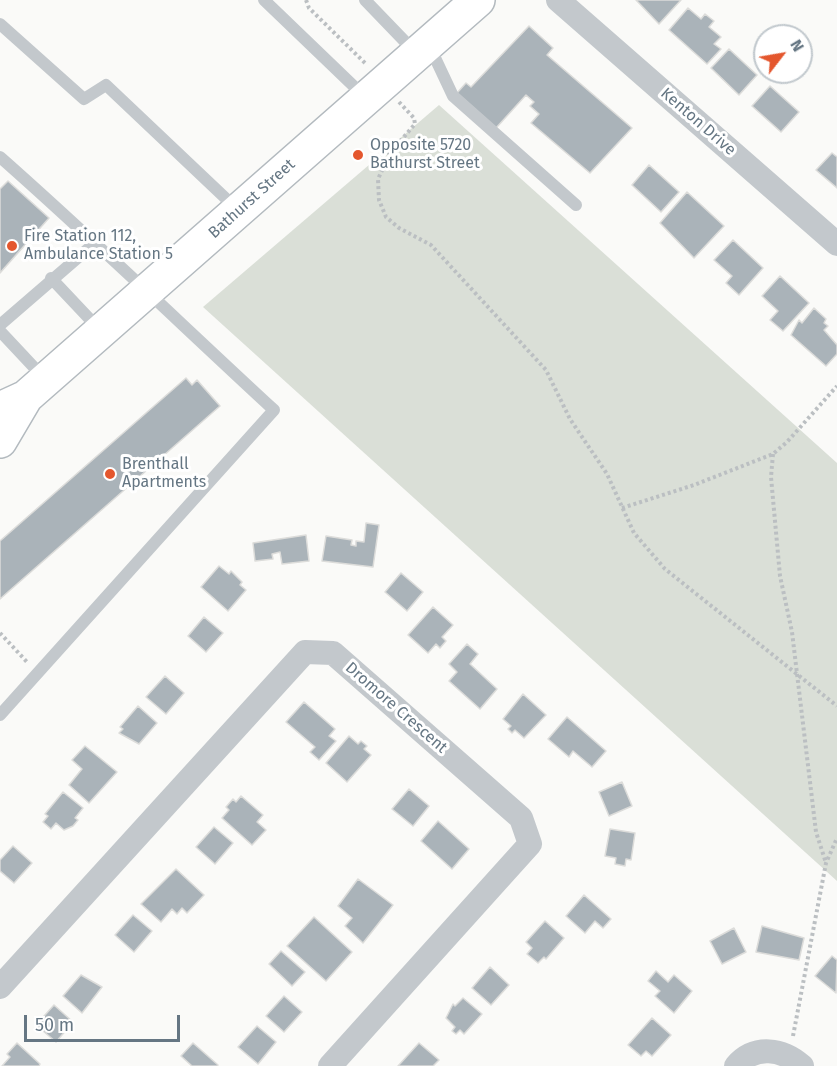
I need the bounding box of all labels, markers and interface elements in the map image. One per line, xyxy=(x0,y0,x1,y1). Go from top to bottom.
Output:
north arrow xyxy=(753,24,813,84)
text: N xyxy=(786,36,808,55)
street label: Kenton Drive xyxy=(656,84,740,160)
place label: Opposite 5720 Bathurst Street xyxy=(370,136,480,174)
marker: Opposite 5720 Bathurst Street xyxy=(351,148,365,162)
street label: Bathurst Street xyxy=(205,155,299,243)
place label: Fire Station 112, Ambulance Station 5 xyxy=(24,227,173,265)
marker: Fire Station 112, Ambulance Station 5 xyxy=(5,239,19,253)
place label: Brenthall Apartments xyxy=(122,455,206,493)
marker: Brenthall Apartments xyxy=(103,467,117,481)
street label: Dromore Crescent xyxy=(341,658,451,758)
scale bar xyxy=(27,1003,183,1041)
text: 50 m xyxy=(35,1014,74,1036)

